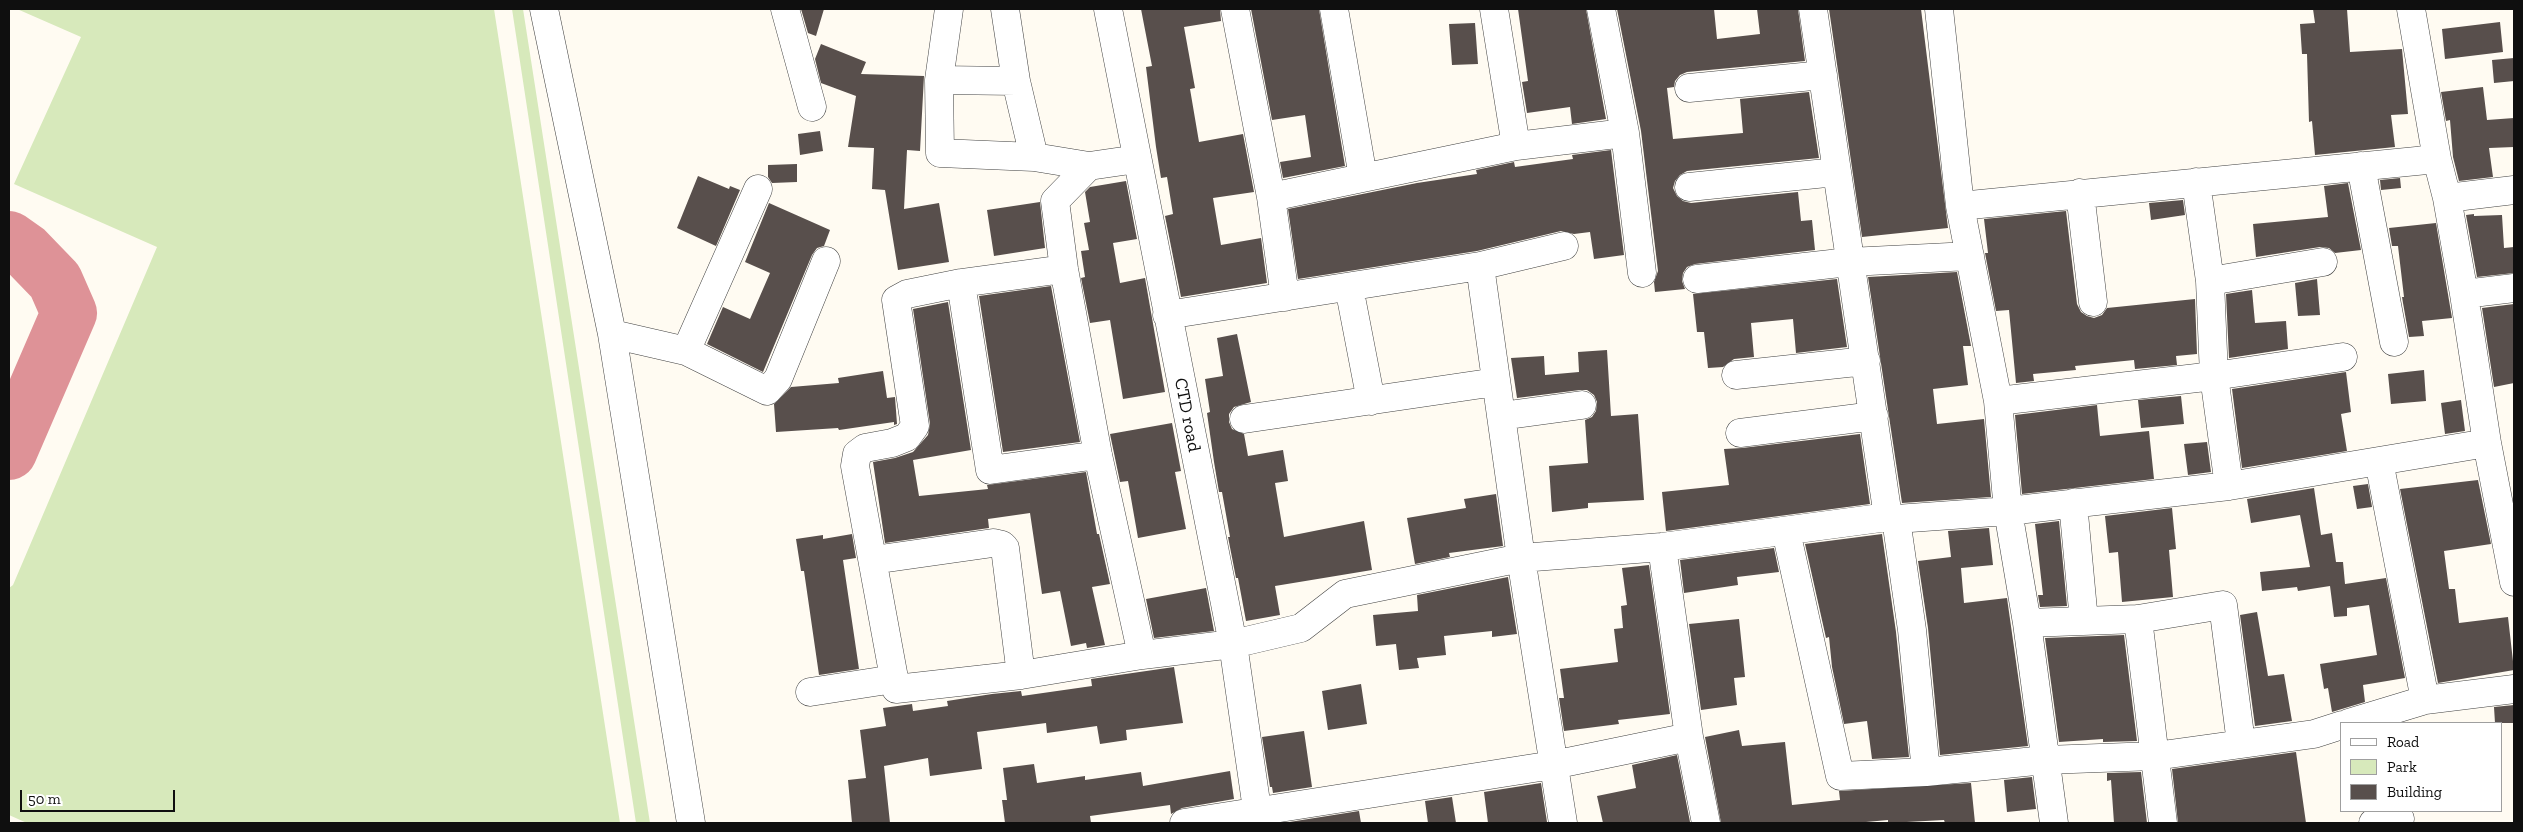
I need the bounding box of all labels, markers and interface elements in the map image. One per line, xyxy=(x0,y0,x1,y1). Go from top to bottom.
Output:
street label: CTD road xyxy=(1169,376,1205,454)
legend xyxy=(2340,722,2503,812)
text: Road xyxy=(2387,733,2419,751)
text: Park xyxy=(2387,758,2417,776)
scale bar xyxy=(22,780,178,812)
text: Building xyxy=(2387,783,2442,801)
text: 50 m xyxy=(28,790,61,808)

